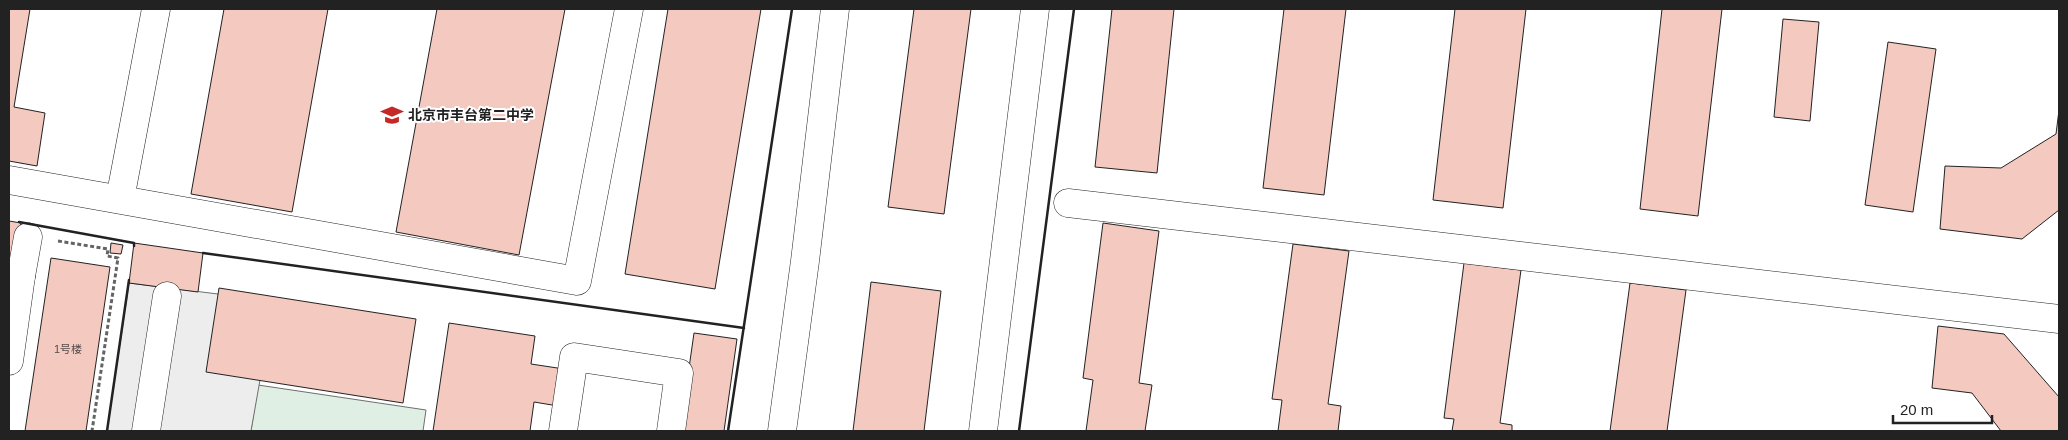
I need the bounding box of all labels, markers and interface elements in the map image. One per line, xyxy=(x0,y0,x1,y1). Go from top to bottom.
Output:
school or university icon: 北京市丰台第二中学 xyxy=(379,102,405,128)
place label: 北京市丰台第二中学 xyxy=(408,107,534,123)
house number: 1号楼 xyxy=(54,343,82,355)
scale bar xyxy=(1893,392,1992,424)
text: 20 m xyxy=(1900,401,1933,418)

